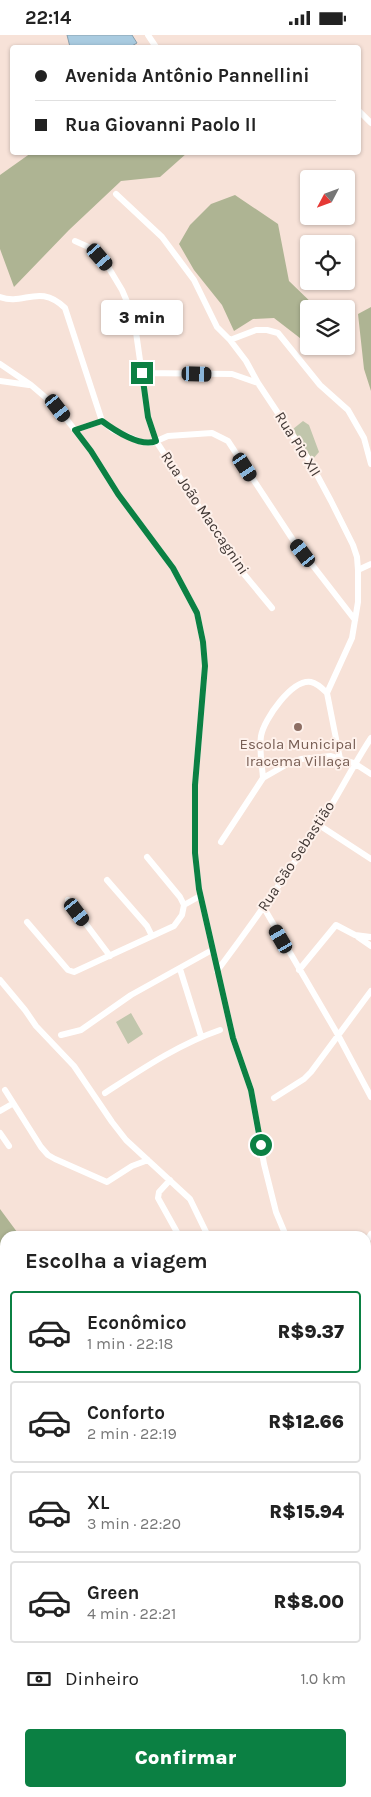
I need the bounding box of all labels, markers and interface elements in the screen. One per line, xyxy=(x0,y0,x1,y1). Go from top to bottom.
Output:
text: 22:14 xyxy=(25,7,71,29)
text: Avenida Antônio Pannellini xyxy=(65,65,309,87)
text: Rua Giovanni Paolo II xyxy=(65,114,256,136)
north arrow xyxy=(300,170,355,225)
map controls xyxy=(300,170,355,355)
button: locate xyxy=(300,235,355,290)
car xyxy=(84,241,115,273)
button: layers xyxy=(300,300,355,355)
callout: 3 min xyxy=(101,301,183,335)
text: 3 min xyxy=(119,308,165,327)
route end xyxy=(131,362,153,384)
car xyxy=(181,366,212,382)
car xyxy=(42,392,73,424)
street label: Rua Pio XII xyxy=(271,408,325,480)
street label: Rua João Maccagnini xyxy=(157,448,253,578)
car xyxy=(230,450,259,484)
car xyxy=(287,537,318,569)
marker: Escola Municipal Iracema Villaça xyxy=(292,721,304,733)
place label: Escola Municipal Iracema Villaça xyxy=(239,735,357,770)
street label: Rua São Sebastião xyxy=(254,798,338,914)
car xyxy=(61,896,92,928)
car xyxy=(267,922,294,956)
route start xyxy=(250,1134,272,1156)
text: Escolha a viagem xyxy=(25,1248,208,1274)
icon: car xyxy=(27,1310,72,1355)
text: Econômico xyxy=(87,1312,187,1334)
text: R$9.37 xyxy=(277,1321,344,1343)
text: 1 min · 22:18 xyxy=(87,1334,173,1353)
icon: car xyxy=(27,1400,72,1445)
text: Conforto xyxy=(87,1402,165,1424)
text: R$12.66 xyxy=(268,1411,344,1433)
text: 2 min · 22:19 xyxy=(87,1424,177,1443)
icon: car xyxy=(27,1490,72,1535)
text: XL xyxy=(87,1492,109,1514)
text: R$15.94 xyxy=(269,1501,344,1523)
text: 3 min · 22:20 xyxy=(87,1514,181,1533)
icon: car xyxy=(27,1580,72,1625)
text: Green xyxy=(87,1582,139,1604)
text: R$8.00 xyxy=(274,1591,344,1613)
text: 4 min · 22:21 xyxy=(87,1604,176,1623)
icon: cash xyxy=(25,1665,53,1693)
text: Dinheiro xyxy=(65,1668,139,1690)
text: 1.0 km xyxy=(301,1669,346,1688)
button: Confirmar xyxy=(25,1729,346,1787)

